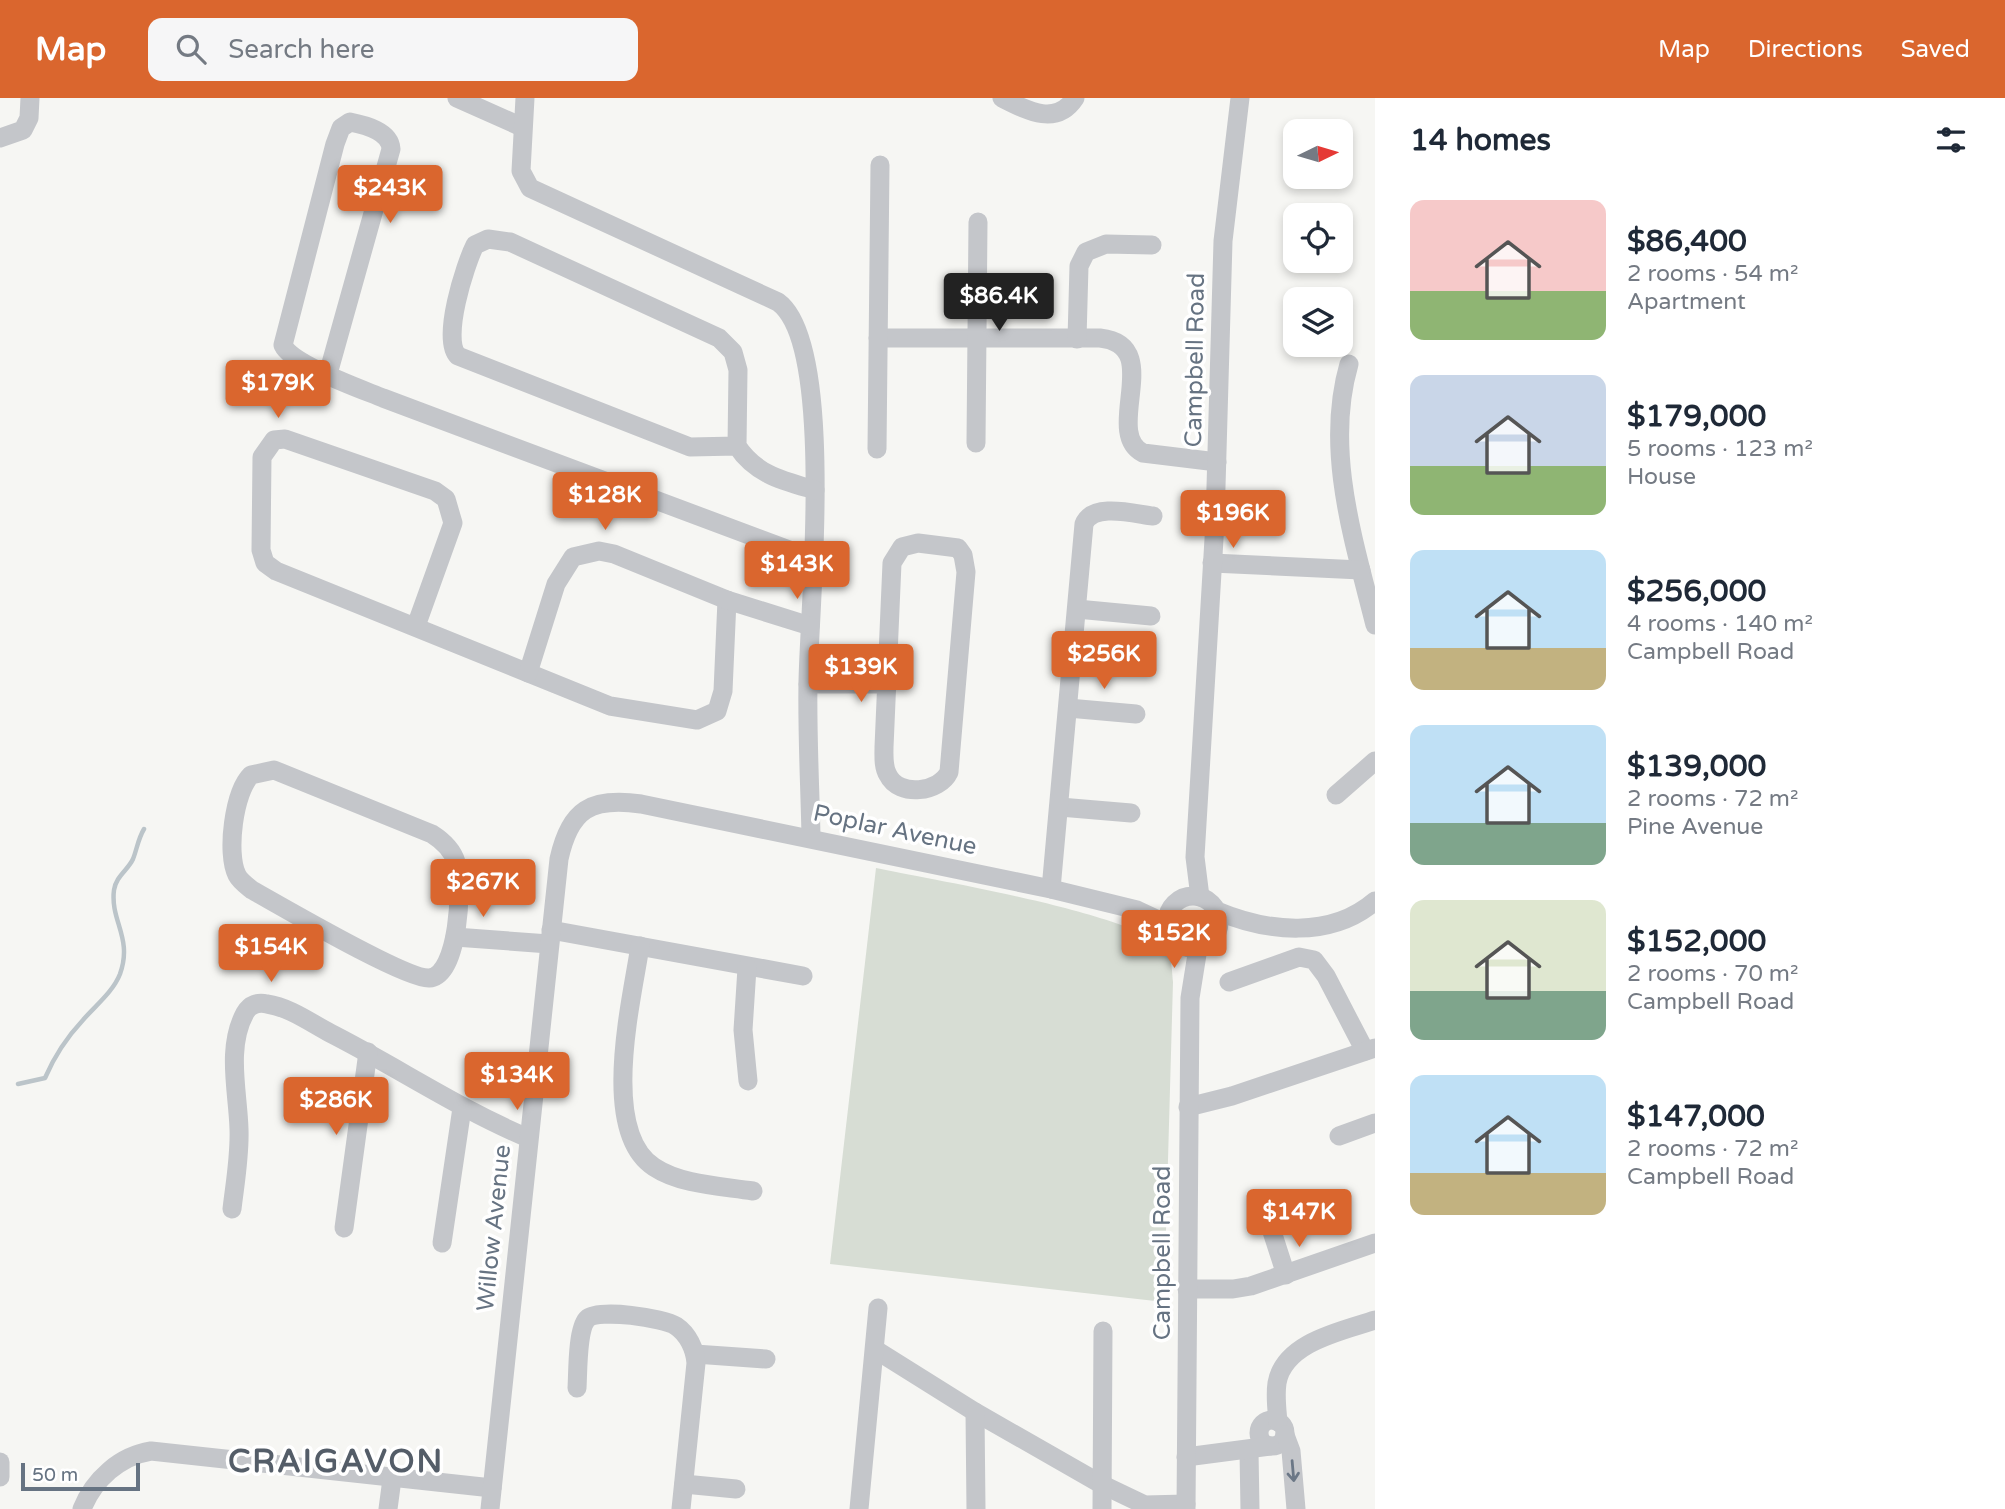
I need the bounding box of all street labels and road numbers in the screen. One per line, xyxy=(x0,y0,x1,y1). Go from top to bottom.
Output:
street label: Campbell Road xyxy=(1179,272,1211,448)
street label: Poplar Avenue xyxy=(811,799,979,861)
street label: Willow Avenue xyxy=(471,1143,517,1313)
street label: Campbell Road xyxy=(1148,1166,1177,1340)

